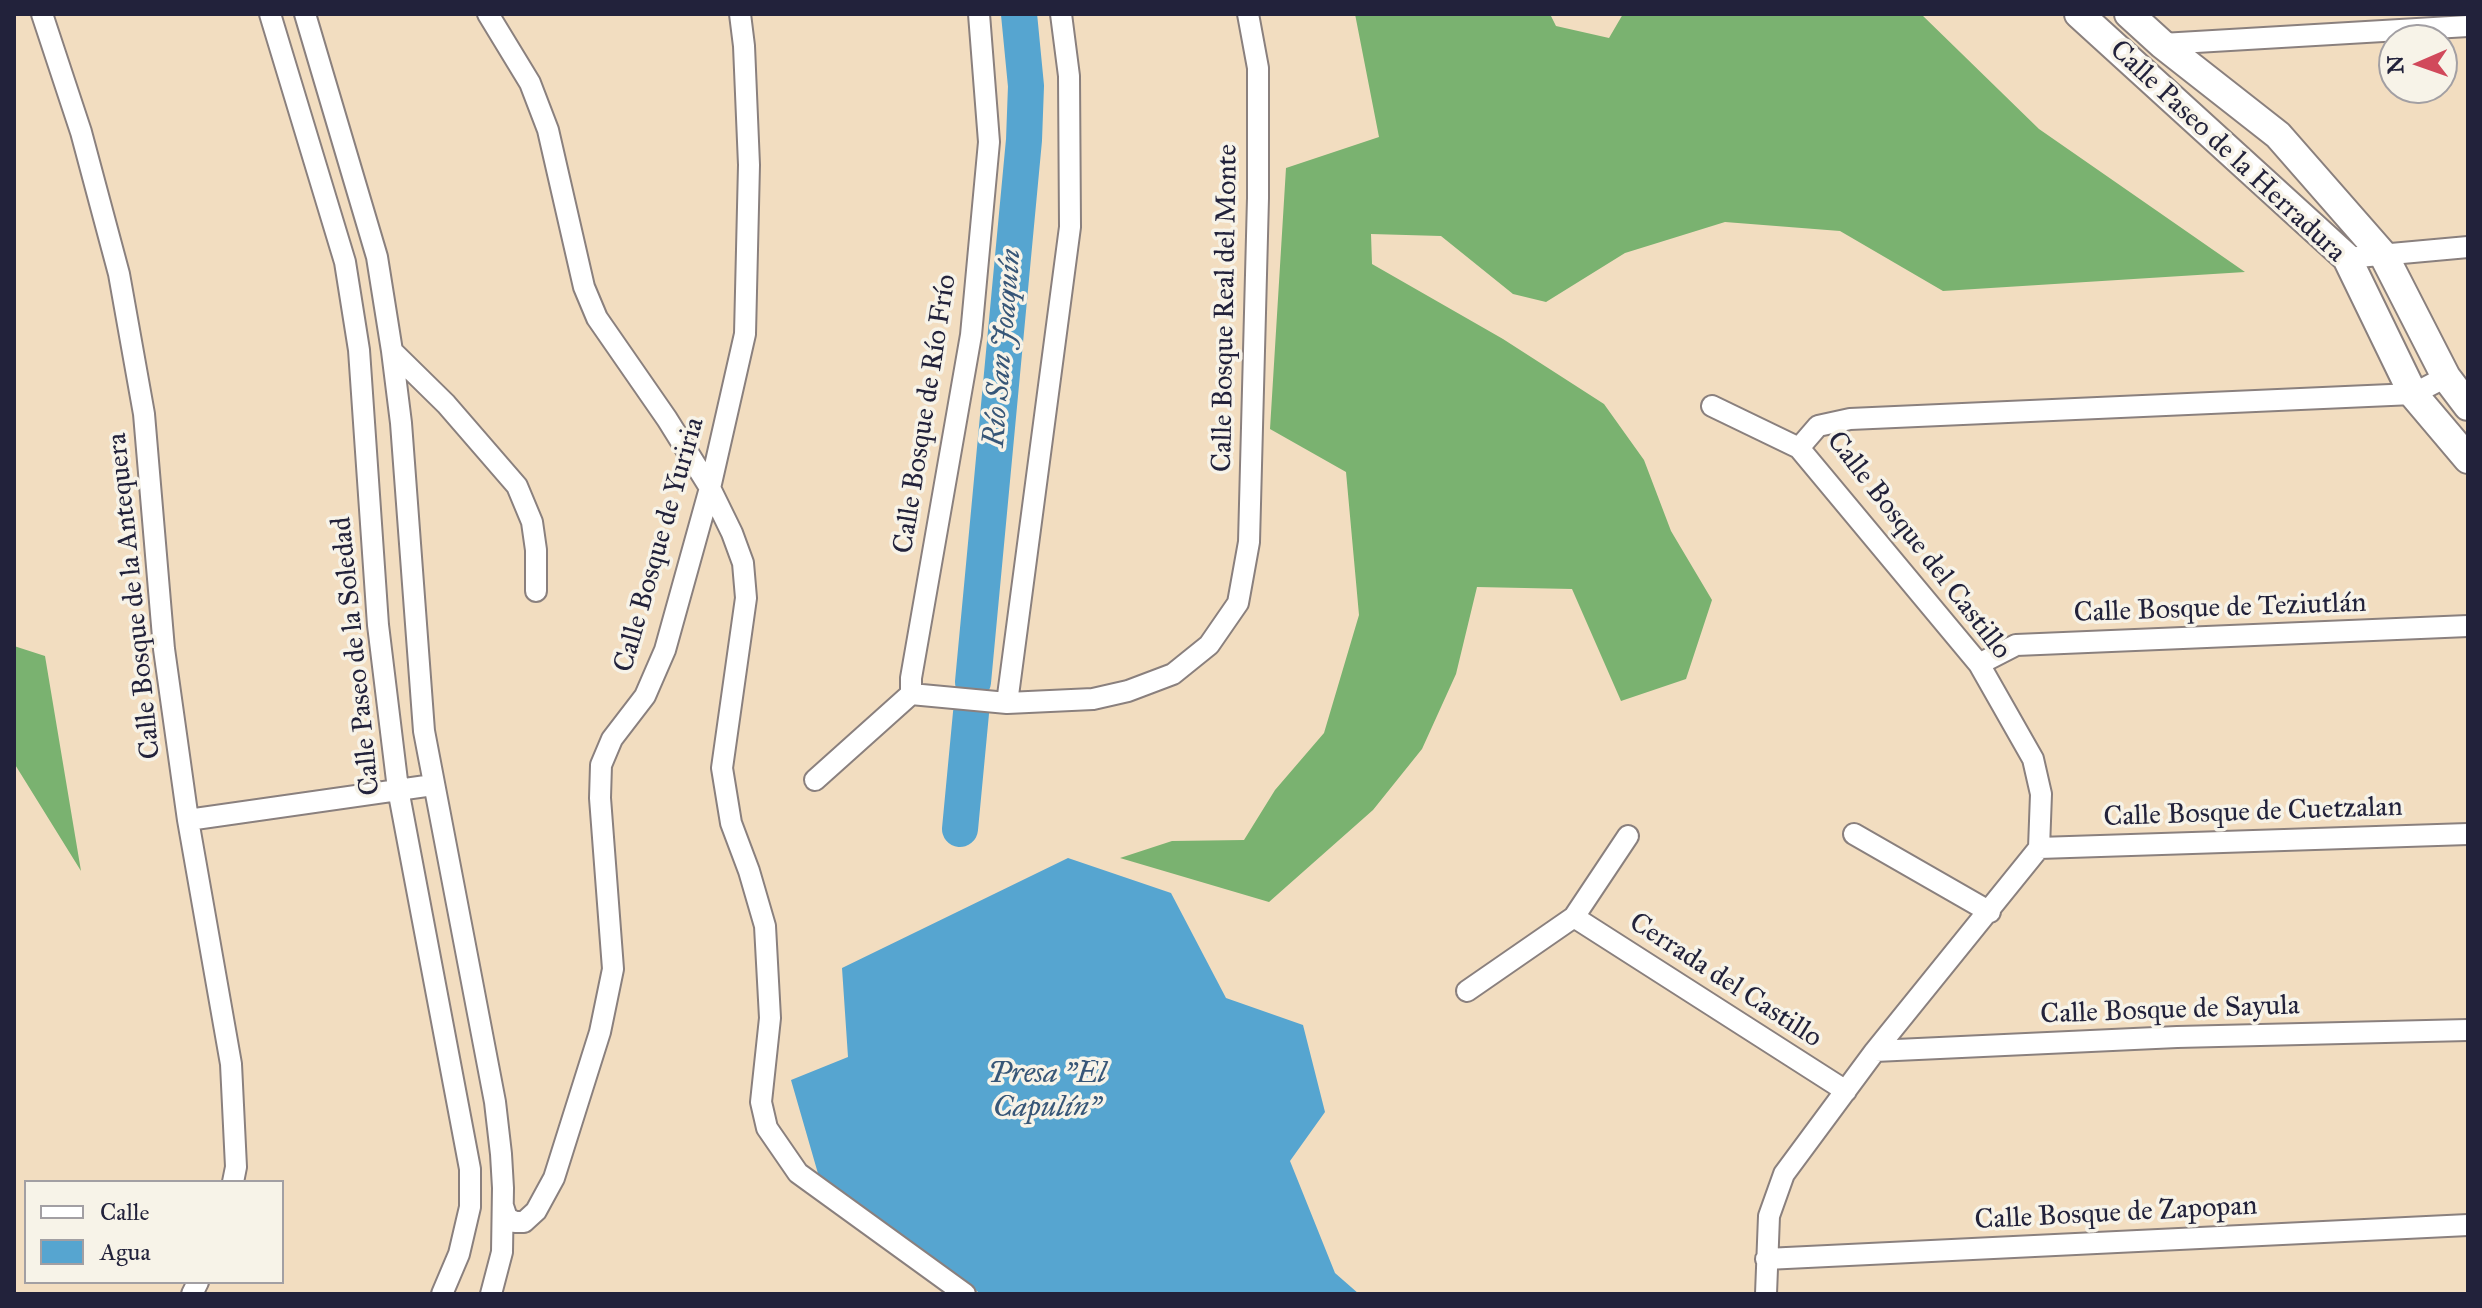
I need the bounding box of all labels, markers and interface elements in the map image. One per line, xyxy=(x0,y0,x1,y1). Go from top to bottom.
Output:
north arrow xyxy=(2378,24,2458,104)
street label: Calle Paseo de la Herradura xyxy=(2102,34,2352,270)
text: N xyxy=(2382,55,2409,75)
street label: Calle Bosque Real del Monte xyxy=(1206,144,1246,472)
water label: Río San Joaquín xyxy=(977,247,1031,449)
street label: Calle Bosque de Río Frío xyxy=(887,272,965,556)
street label: Calle Bosque de Yuriria xyxy=(608,414,712,676)
street label: Calle Bosque del Castillo xyxy=(1819,425,2017,667)
street label: Calle Bosque de la Antequera xyxy=(101,431,169,761)
street label: Calle Paseo de la Soledad xyxy=(326,515,388,797)
street label: Calle Bosque de Teziutlán xyxy=(2073,587,2367,631)
street label: Calle Bosque de Cuetzalan xyxy=(2103,791,2403,835)
street label: Cerrada del Castillo xyxy=(1622,906,1828,1056)
street label: Calle Bosque de Sayula xyxy=(2040,990,2300,1032)
water label: Presa "El Capulín" xyxy=(988,1057,1106,1128)
legend xyxy=(24,1180,284,1284)
street label: Calle Bosque de Zapopan xyxy=(1974,1190,2258,1238)
text: Calle xyxy=(100,1197,149,1227)
text: Agua xyxy=(100,1237,151,1267)

